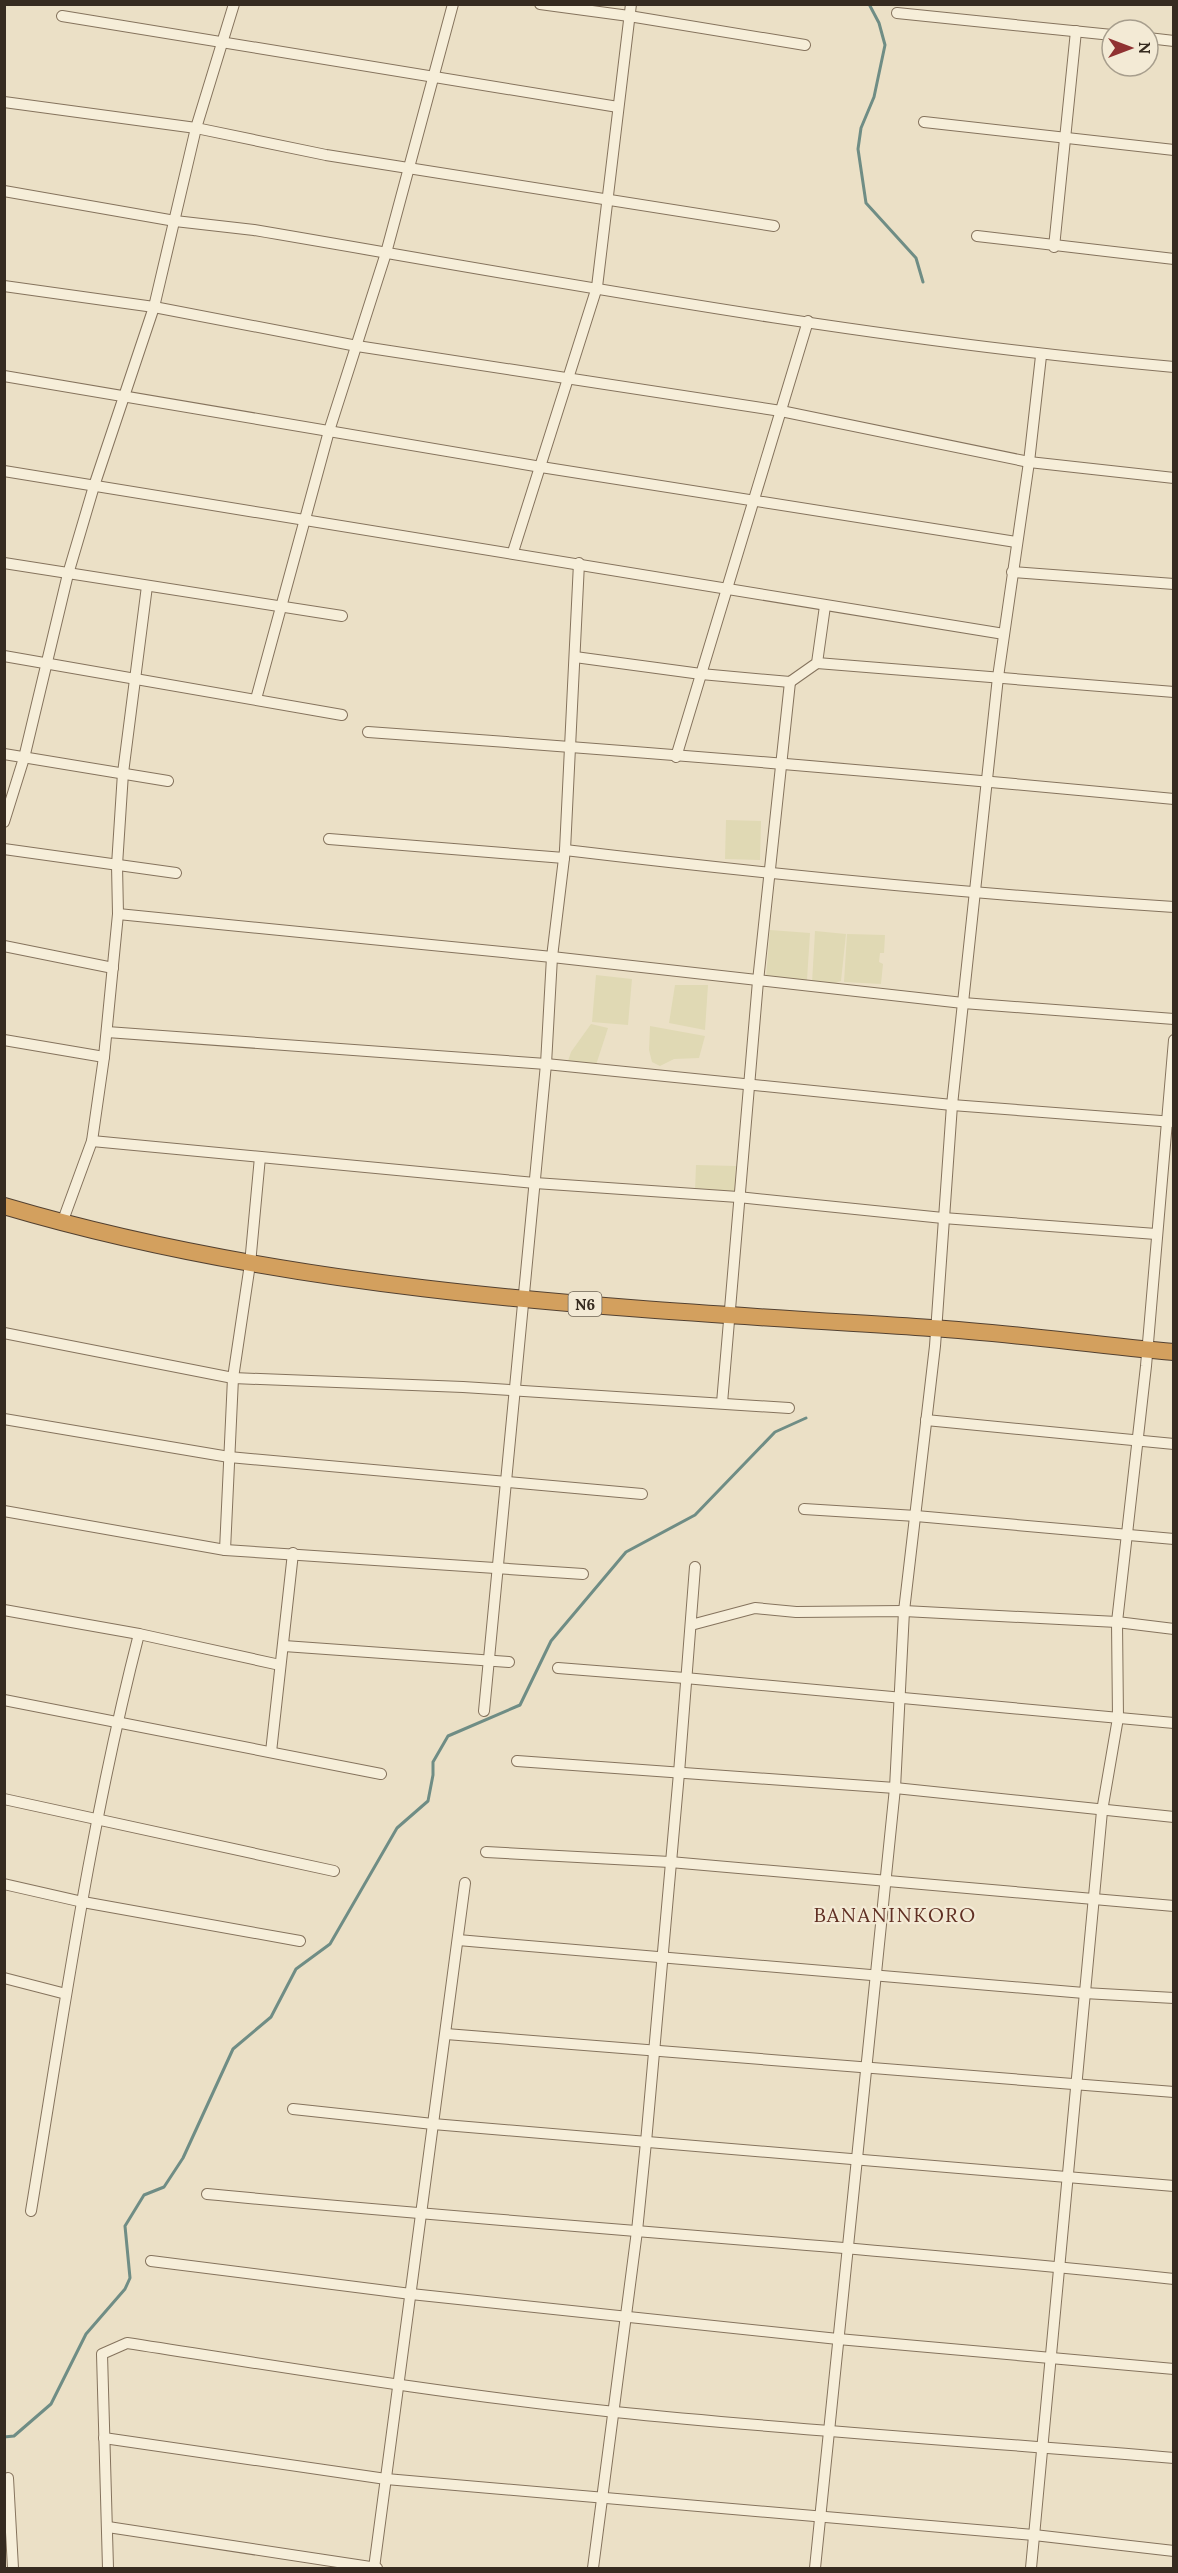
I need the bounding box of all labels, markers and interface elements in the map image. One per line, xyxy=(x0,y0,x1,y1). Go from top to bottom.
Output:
north arrow xyxy=(1100,18,1160,78)
text: N xyxy=(1135,42,1155,54)
road number: N6 xyxy=(568,1292,602,1316)
district label: BANANINKORO xyxy=(813,1902,977,1927)

